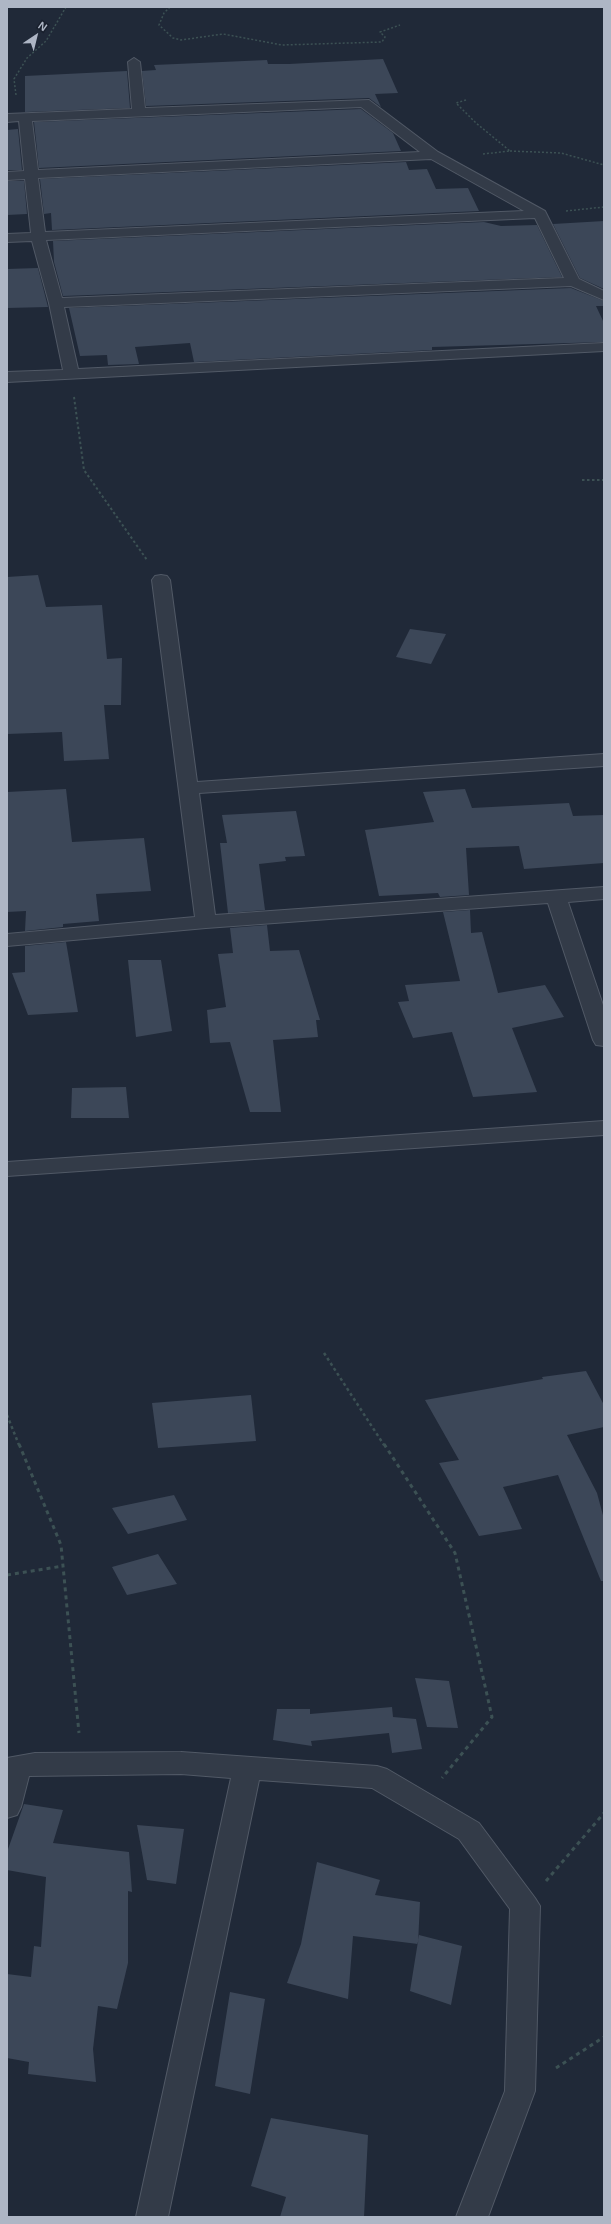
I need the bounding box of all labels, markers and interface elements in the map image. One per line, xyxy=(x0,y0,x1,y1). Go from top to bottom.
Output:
north arrow xyxy=(16,16,56,56)
text: N xyxy=(36,19,50,33)

